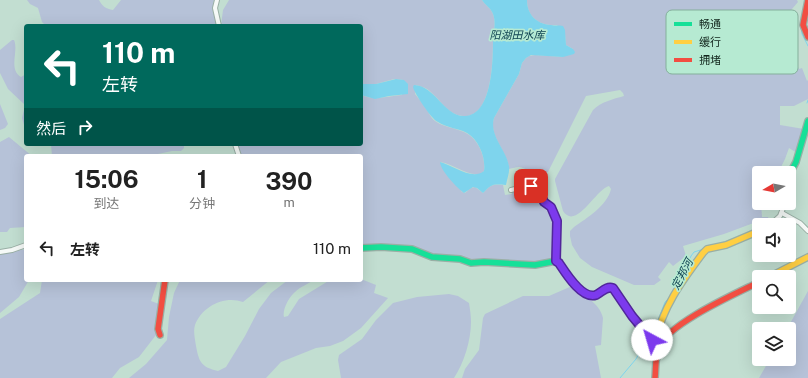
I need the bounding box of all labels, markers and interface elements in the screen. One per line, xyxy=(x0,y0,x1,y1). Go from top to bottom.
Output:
legend xyxy=(666,10,798,74)
text: 畅通 xyxy=(699,18,721,30)
water label: 阳湖田水库 xyxy=(490,29,546,41)
text: 110 m xyxy=(102,36,175,69)
text: 缓行 xyxy=(699,36,721,48)
icon: left xyxy=(36,40,88,92)
text: 拥堵 xyxy=(699,54,721,66)
text: 左转 xyxy=(102,74,138,95)
icon: right xyxy=(74,116,96,138)
text: 然后 xyxy=(36,120,66,137)
text: 15:06 xyxy=(74,165,139,193)
text: 1 xyxy=(197,165,207,193)
north arrow xyxy=(752,166,796,210)
map controls xyxy=(752,166,796,366)
text: 390 xyxy=(265,167,313,195)
pin xyxy=(514,169,548,203)
icon: arrive xyxy=(520,175,542,197)
text: m xyxy=(283,195,295,210)
text: 到达 xyxy=(94,196,120,211)
text: 分钟 xyxy=(189,196,215,211)
button: sound xyxy=(752,218,796,262)
icon: left xyxy=(36,237,58,259)
text: 110 m xyxy=(313,240,351,257)
text: 左转 xyxy=(70,241,100,258)
water label: 定邦河 xyxy=(669,255,696,291)
button: search xyxy=(752,270,796,314)
position arrow xyxy=(631,319,673,361)
button: layers xyxy=(752,322,796,366)

